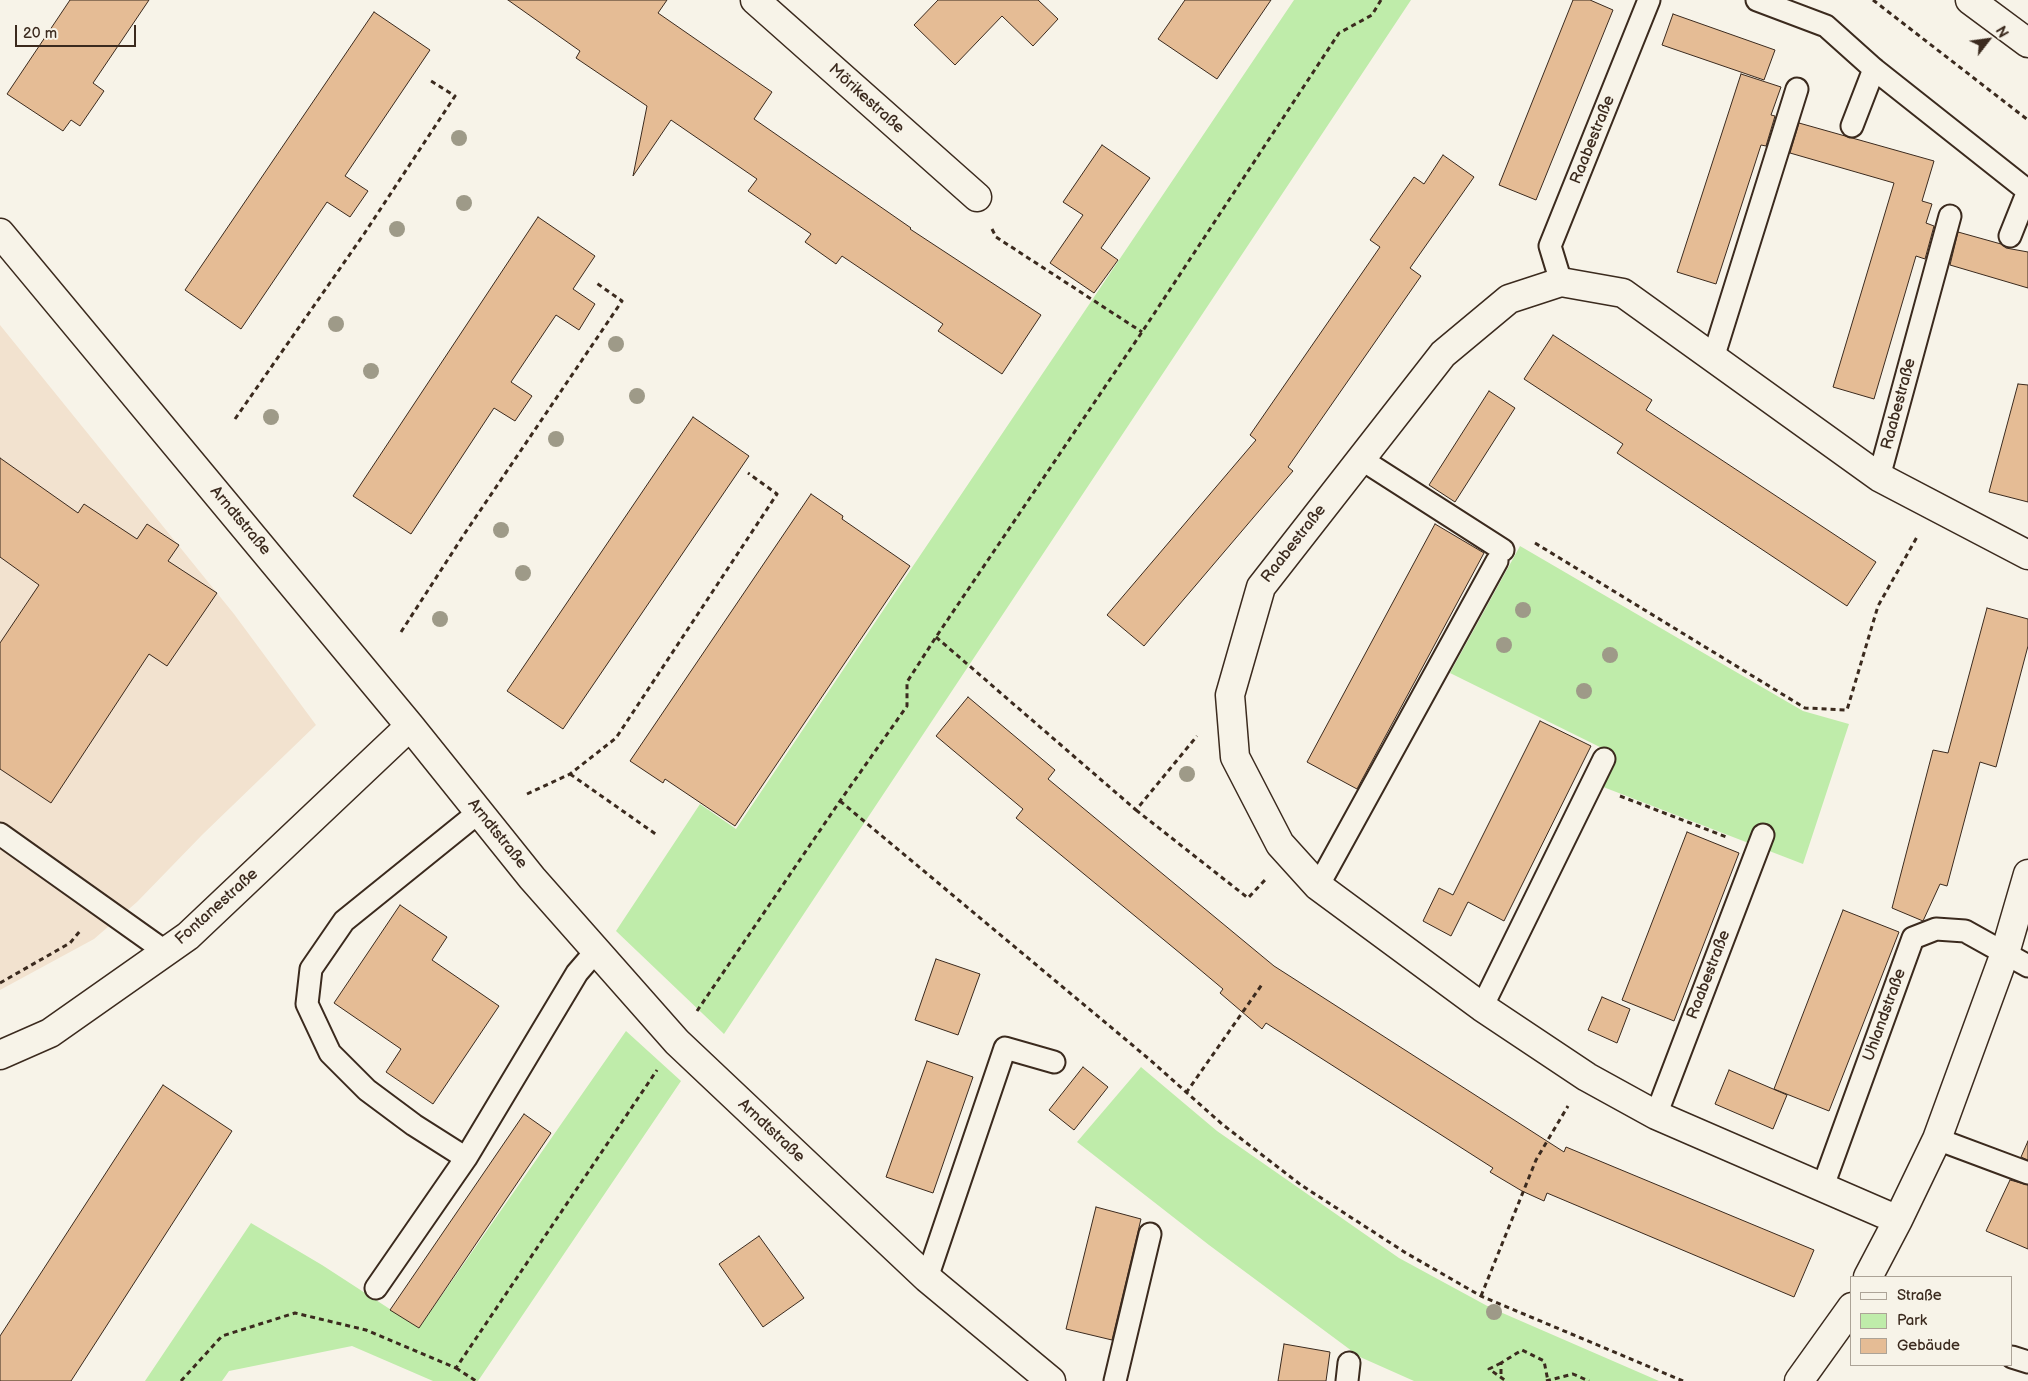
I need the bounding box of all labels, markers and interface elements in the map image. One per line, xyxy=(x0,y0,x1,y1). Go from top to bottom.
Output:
scale bar xyxy=(18,15,139,47)
north arrow xyxy=(1963,15,2013,65)
text: N xyxy=(1991,23,2011,41)
text: 20 m xyxy=(23,24,57,43)
street label: Mörikestraße xyxy=(824,60,908,138)
street label: Raabestraße xyxy=(1567,93,1619,187)
street label: Raabestraße xyxy=(1878,356,1920,452)
street label: Arndtstraße xyxy=(206,483,274,559)
street label: Raabestraße xyxy=(1258,501,1330,587)
street label: Arndtstraße xyxy=(463,795,531,873)
street label: Fontanestraße xyxy=(172,865,262,949)
street label: Raabestraße xyxy=(1683,928,1735,1022)
street label: Uhlandstraße xyxy=(1859,966,1911,1064)
street label: Arndtstraße xyxy=(734,1095,808,1167)
legend xyxy=(1850,1276,2013,1366)
text: Straße xyxy=(1897,1286,1942,1305)
text: Park xyxy=(1897,1311,1927,1330)
text: Gebäude xyxy=(1897,1336,1960,1355)

